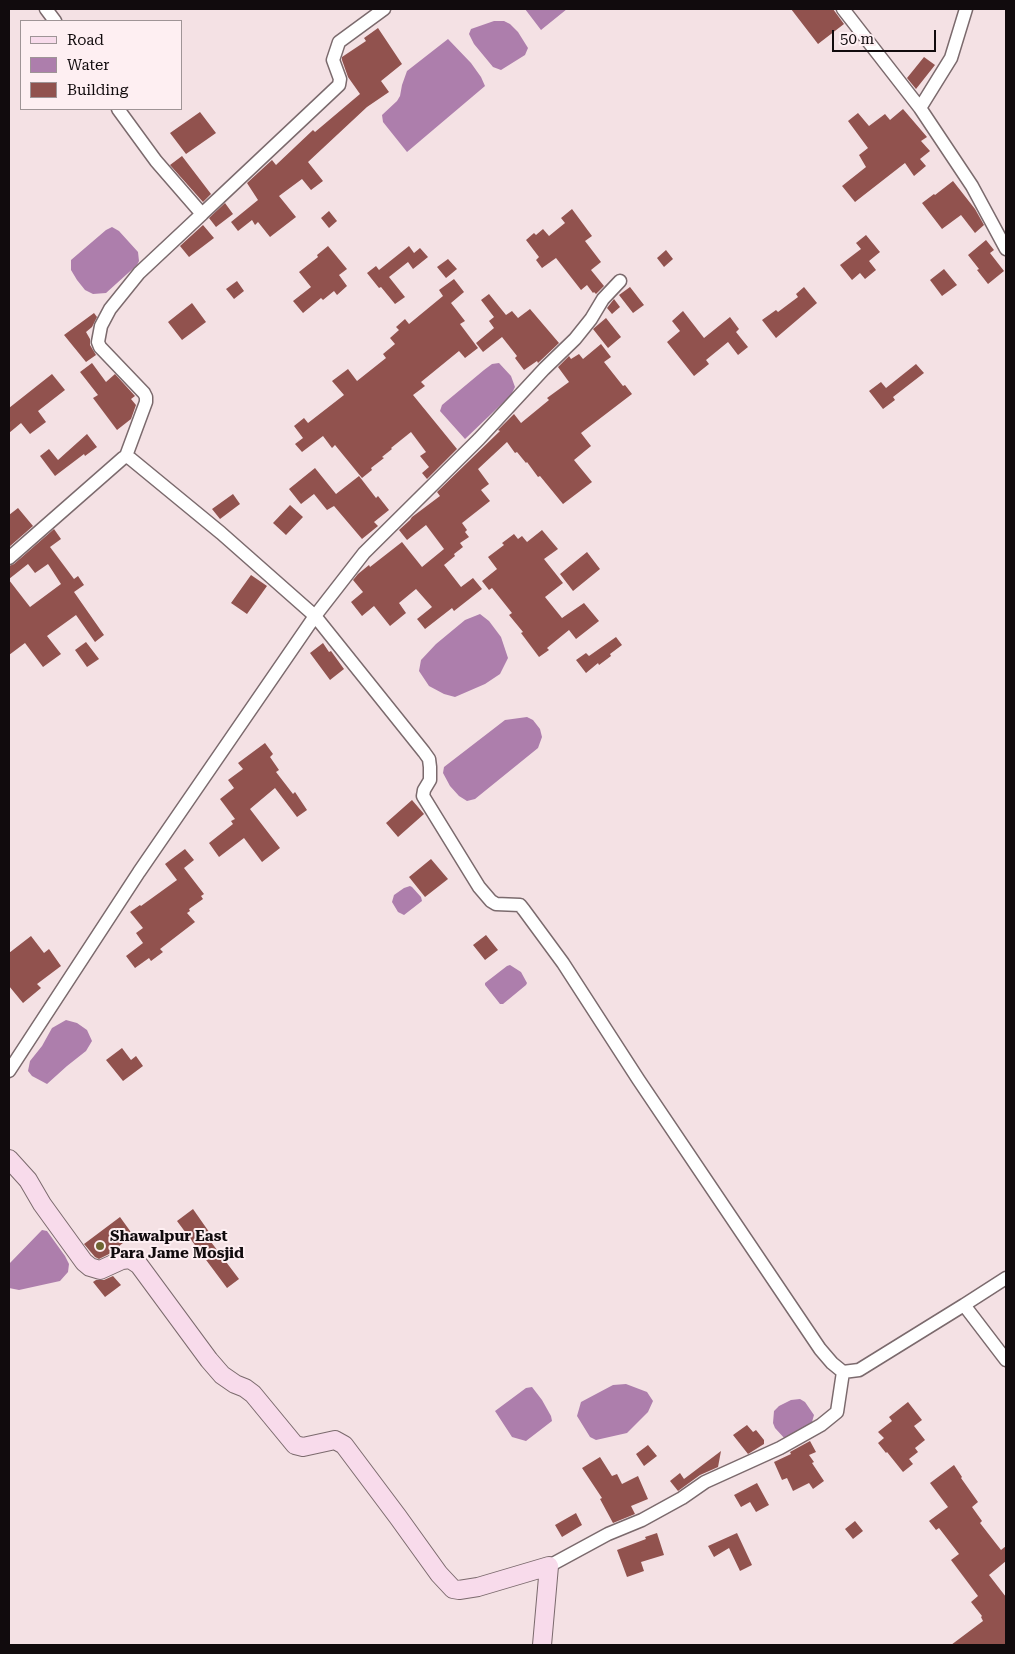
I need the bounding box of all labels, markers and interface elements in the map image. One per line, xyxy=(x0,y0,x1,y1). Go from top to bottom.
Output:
legend xyxy=(20,20,182,110)
scale bar xyxy=(835,20,939,52)
text: 50 m xyxy=(840,30,874,48)
text: Road xyxy=(67,31,104,49)
text: Water xyxy=(67,56,109,74)
text: Building xyxy=(67,81,128,99)
place label: Shawalpur East Para Jame Mosjid xyxy=(110,1228,244,1263)
marker: Shawalpur East Para Jame Mosjid xyxy=(94,1240,106,1252)

